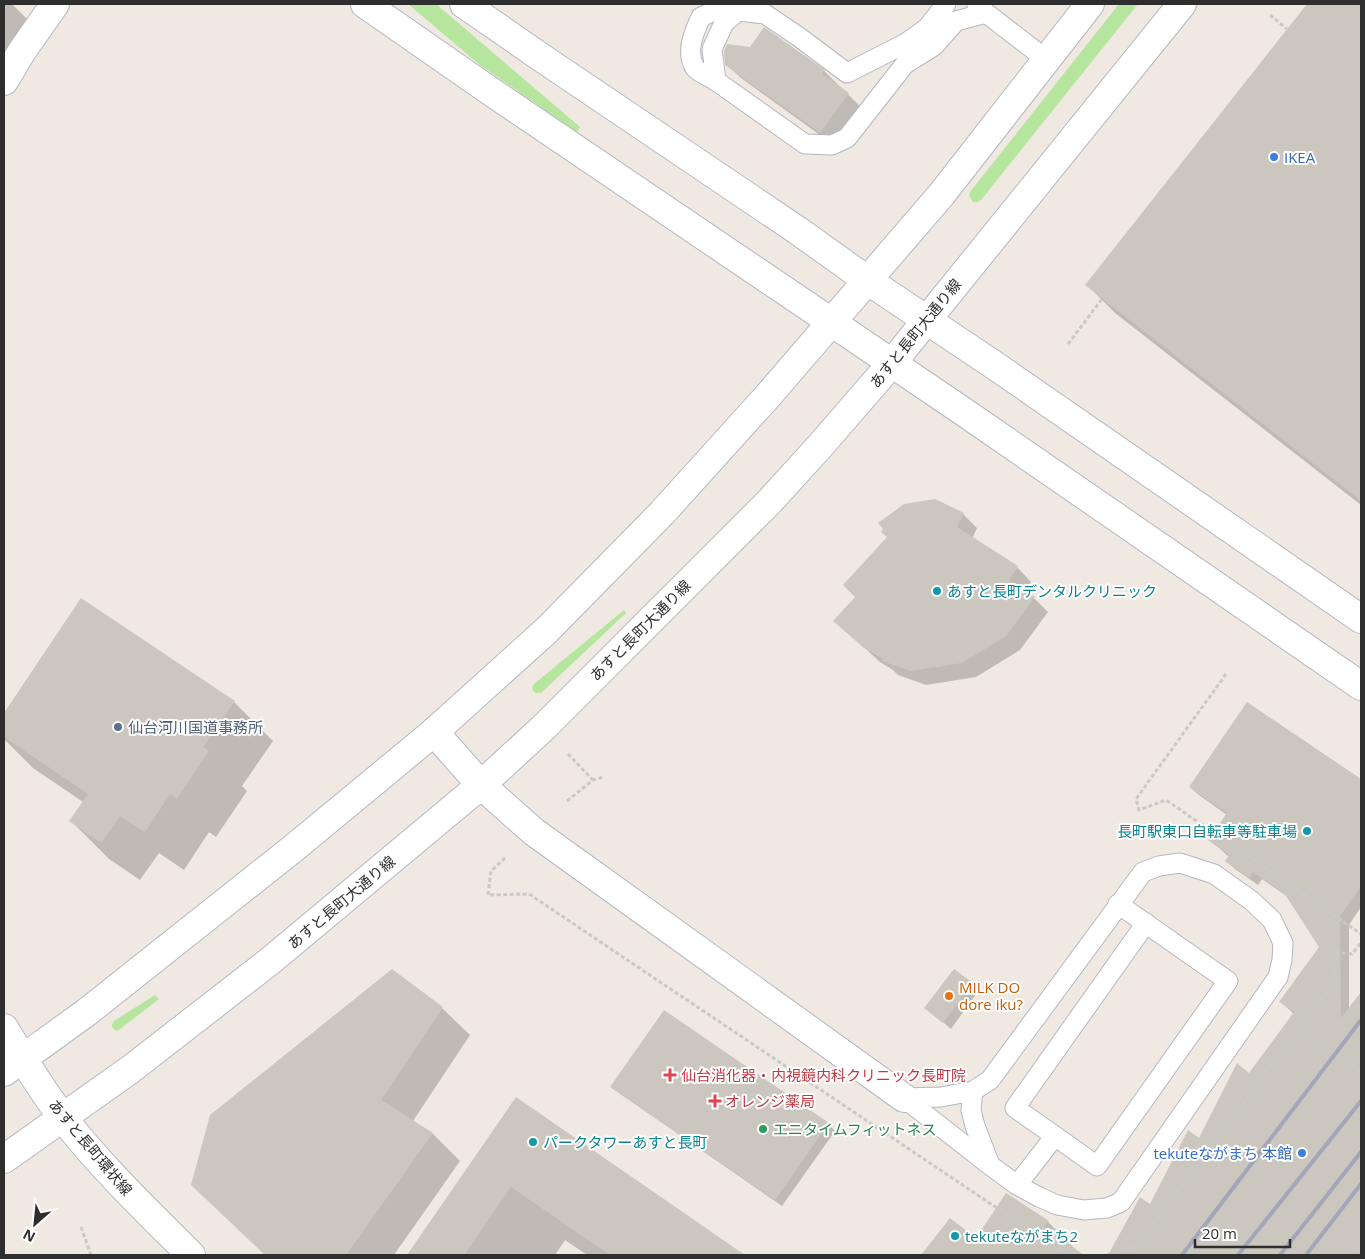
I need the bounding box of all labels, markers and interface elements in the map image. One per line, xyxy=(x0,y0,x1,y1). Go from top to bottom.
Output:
place label: IKEA xyxy=(1284,147,1316,167)
marker: IKEA xyxy=(1268,151,1280,163)
street label: あすと長町大通り線 xyxy=(865,274,965,392)
street label: あすと長町大通り線 xyxy=(585,575,695,685)
place label: あすと長町デンタルクリニック xyxy=(947,581,1157,601)
marker: あすと長町デンタルクリニック xyxy=(931,585,943,597)
place label: 仙台河川国道事務所 xyxy=(128,717,263,737)
marker: 仙台河川国道事務所 xyxy=(112,721,124,733)
place label: 長町駅東口自転車等駐車場 xyxy=(1117,821,1297,841)
marker: 長町駅東口自転車等駐車場 xyxy=(1301,825,1313,837)
street label: あすと長町大通り線 xyxy=(283,851,399,953)
place label: MILK DO dore iku? xyxy=(959,977,1024,1014)
marker: MILK DO dore iku? xyxy=(943,990,955,1002)
place label: 仙台消化器・内視鏡内科クリニック長町院 xyxy=(681,1065,966,1085)
marker: 仙台消化器・内視鏡内科クリニック長町院 xyxy=(663,1068,677,1082)
place label: オレンジ薬局 xyxy=(725,1091,815,1111)
street label: あすと長町環状線 xyxy=(45,1095,137,1199)
marker: オレンジ薬局 xyxy=(709,1095,721,1107)
place label: エニタイムフィットネス xyxy=(773,1119,937,1139)
marker: エニタイムフィットネス xyxy=(757,1123,769,1135)
place label: パークタワーあすと長町 xyxy=(543,1132,707,1152)
marker: パークタワーあすと長町 xyxy=(527,1136,539,1148)
place label: tekuteながまち 本館 xyxy=(1153,1143,1292,1163)
marker: tekuteながまち 本館 xyxy=(1296,1147,1308,1159)
north arrow xyxy=(10,1199,60,1249)
scale bar xyxy=(1195,1216,1290,1248)
text: 20 m xyxy=(1202,1223,1237,1243)
text: N xyxy=(19,1225,38,1247)
place label: tekuteながまち2 xyxy=(965,1226,1078,1246)
marker: tekuteながまち2 xyxy=(949,1230,961,1242)

